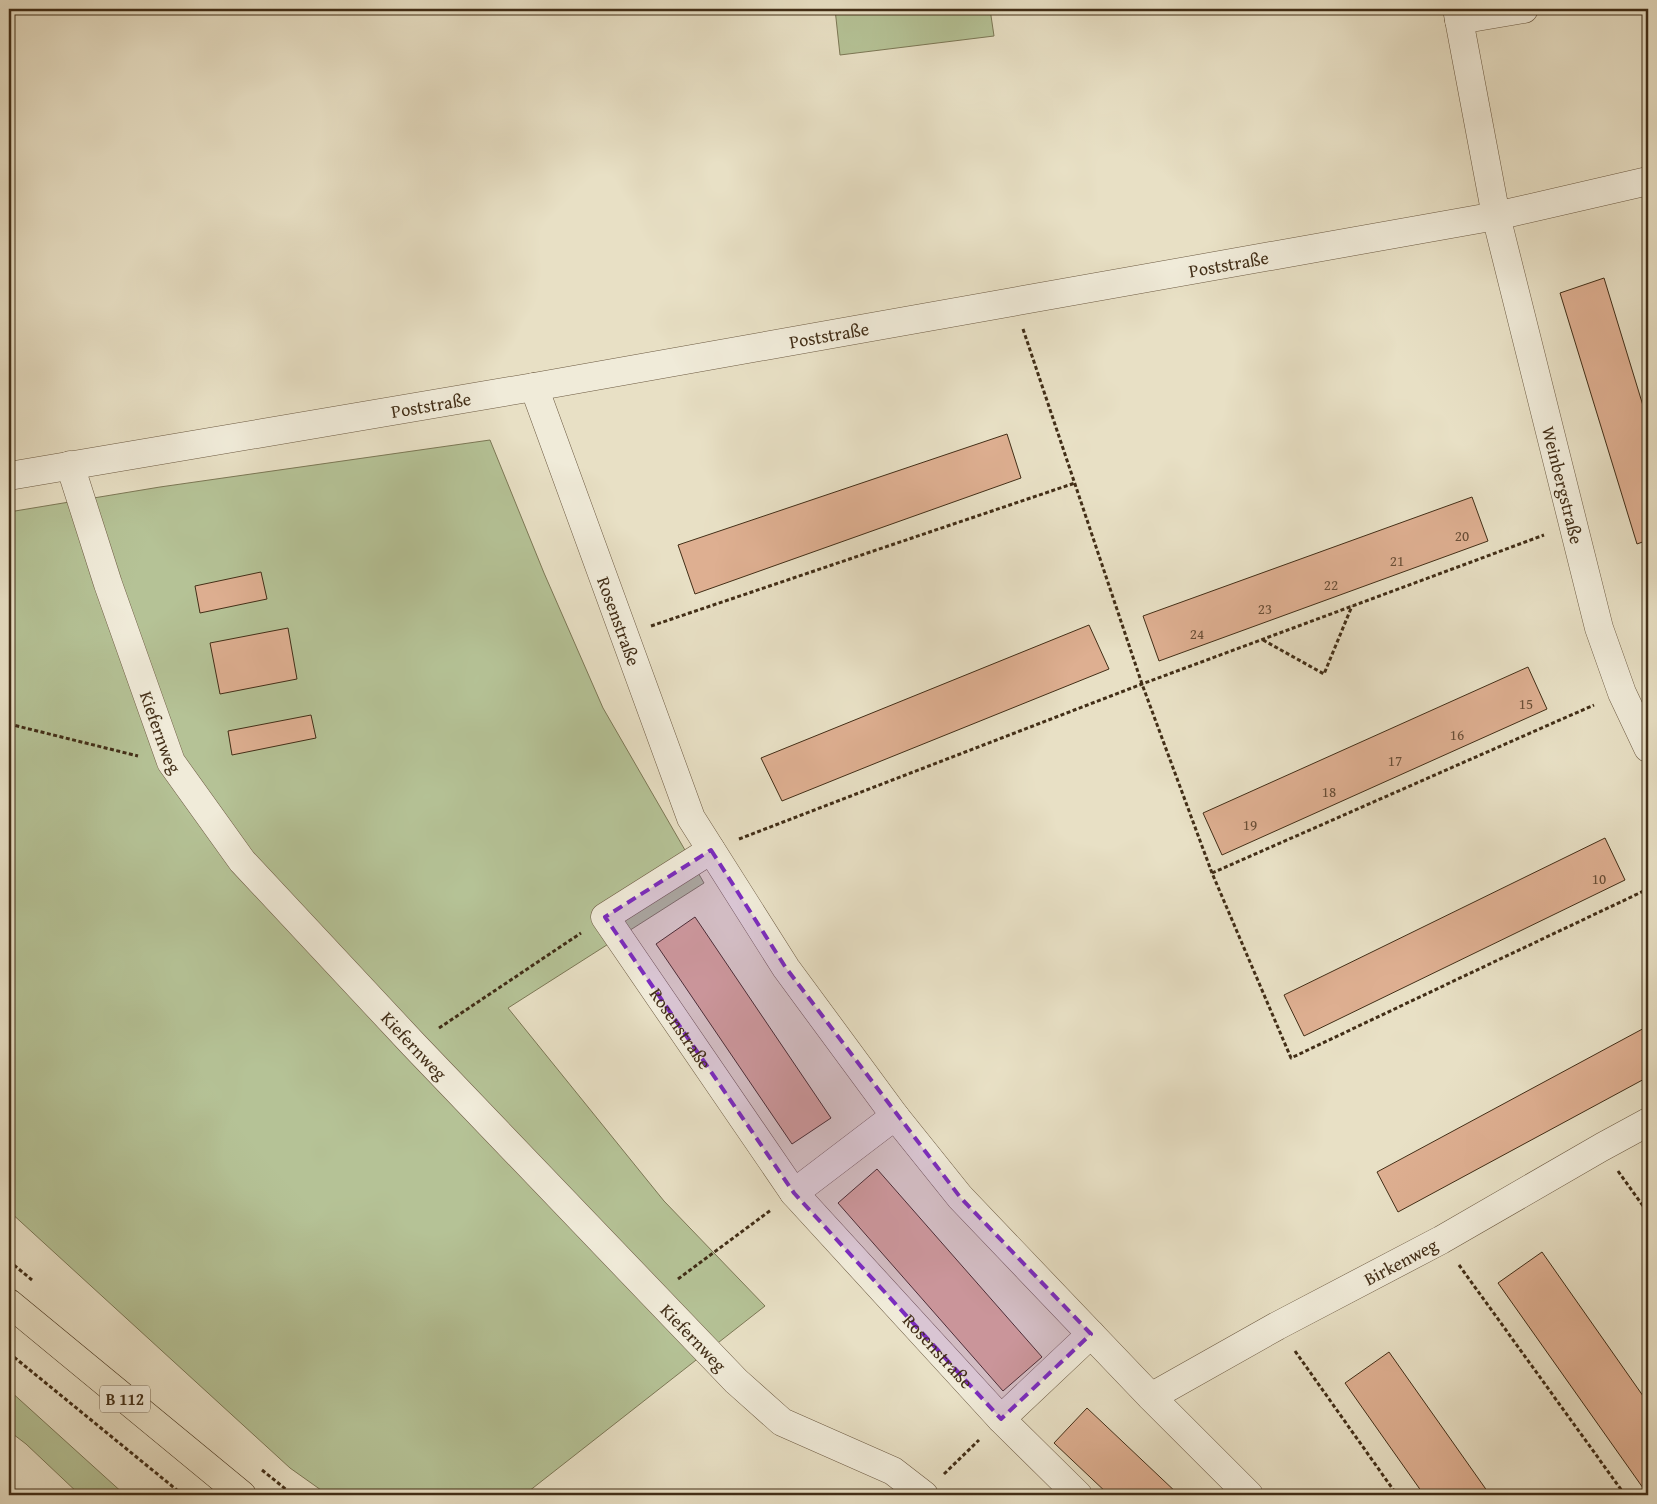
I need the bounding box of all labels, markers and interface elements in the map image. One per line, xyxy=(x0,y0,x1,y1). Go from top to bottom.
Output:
street label: Poststraße xyxy=(1187,243,1271,284)
street label: Poststraße xyxy=(787,314,871,355)
street label: Poststraße xyxy=(389,384,473,425)
street label: Weinbergstraße xyxy=(1536,423,1591,547)
house number: 20 xyxy=(1455,525,1469,546)
house number: 21 xyxy=(1390,550,1404,571)
street label: Rosenstraße xyxy=(591,572,648,670)
house number: 22 xyxy=(1324,574,1338,595)
house number: 23 xyxy=(1258,598,1272,619)
house number: 24 xyxy=(1190,623,1204,644)
street label: Kiefernweg xyxy=(133,687,188,779)
house number: 15 xyxy=(1519,693,1533,714)
house number: 16 xyxy=(1450,724,1464,745)
house number: 17 xyxy=(1388,750,1402,771)
house number: 18 xyxy=(1322,781,1336,802)
house number: 19 xyxy=(1243,814,1257,835)
house number: 10 xyxy=(1592,868,1606,889)
street label: Rosenstraße xyxy=(643,982,719,1074)
street label: Kiefernweg xyxy=(375,1005,454,1086)
street label: Birkenweg xyxy=(1359,1231,1442,1292)
street label: Kiefernweg xyxy=(654,1297,733,1377)
street label: Rosenstraße xyxy=(897,1307,980,1394)
road number: B 112 xyxy=(100,1386,150,1412)

